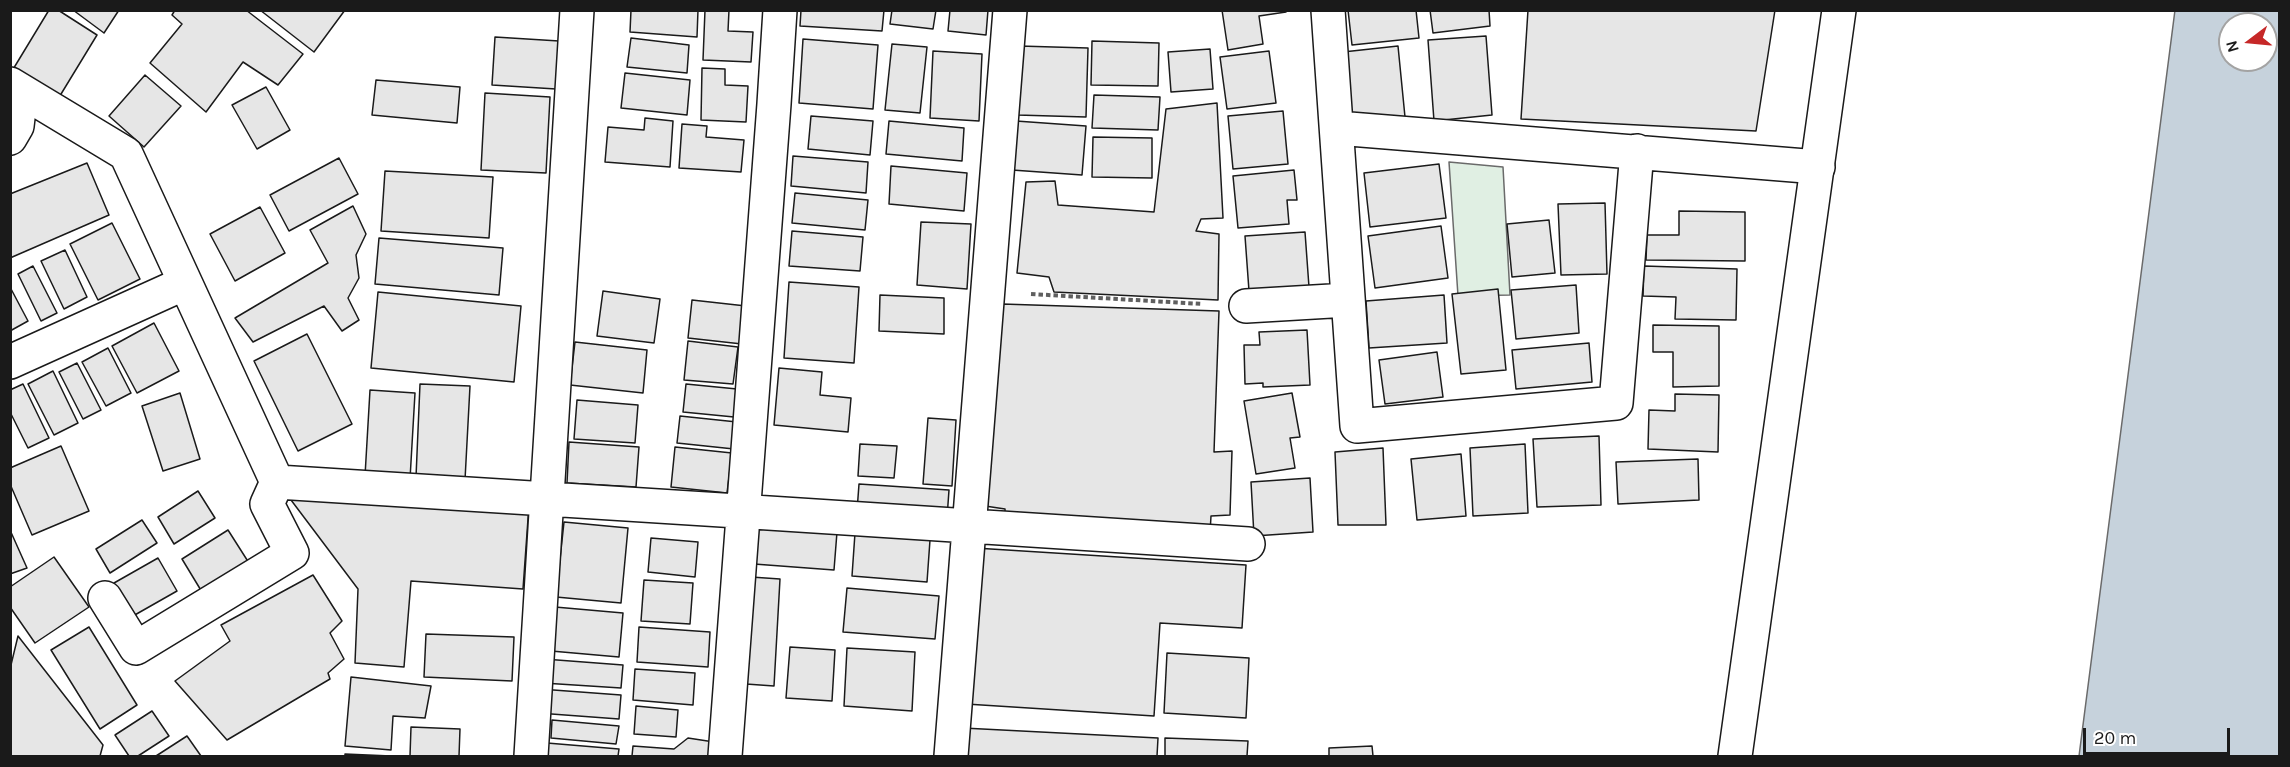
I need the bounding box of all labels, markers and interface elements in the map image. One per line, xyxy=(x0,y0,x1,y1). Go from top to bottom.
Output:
north arrow xyxy=(2218,12,2278,72)
text: N xyxy=(2221,38,2243,55)
scale bar xyxy=(2086,716,2233,754)
text: 20 m xyxy=(2094,727,2136,749)

